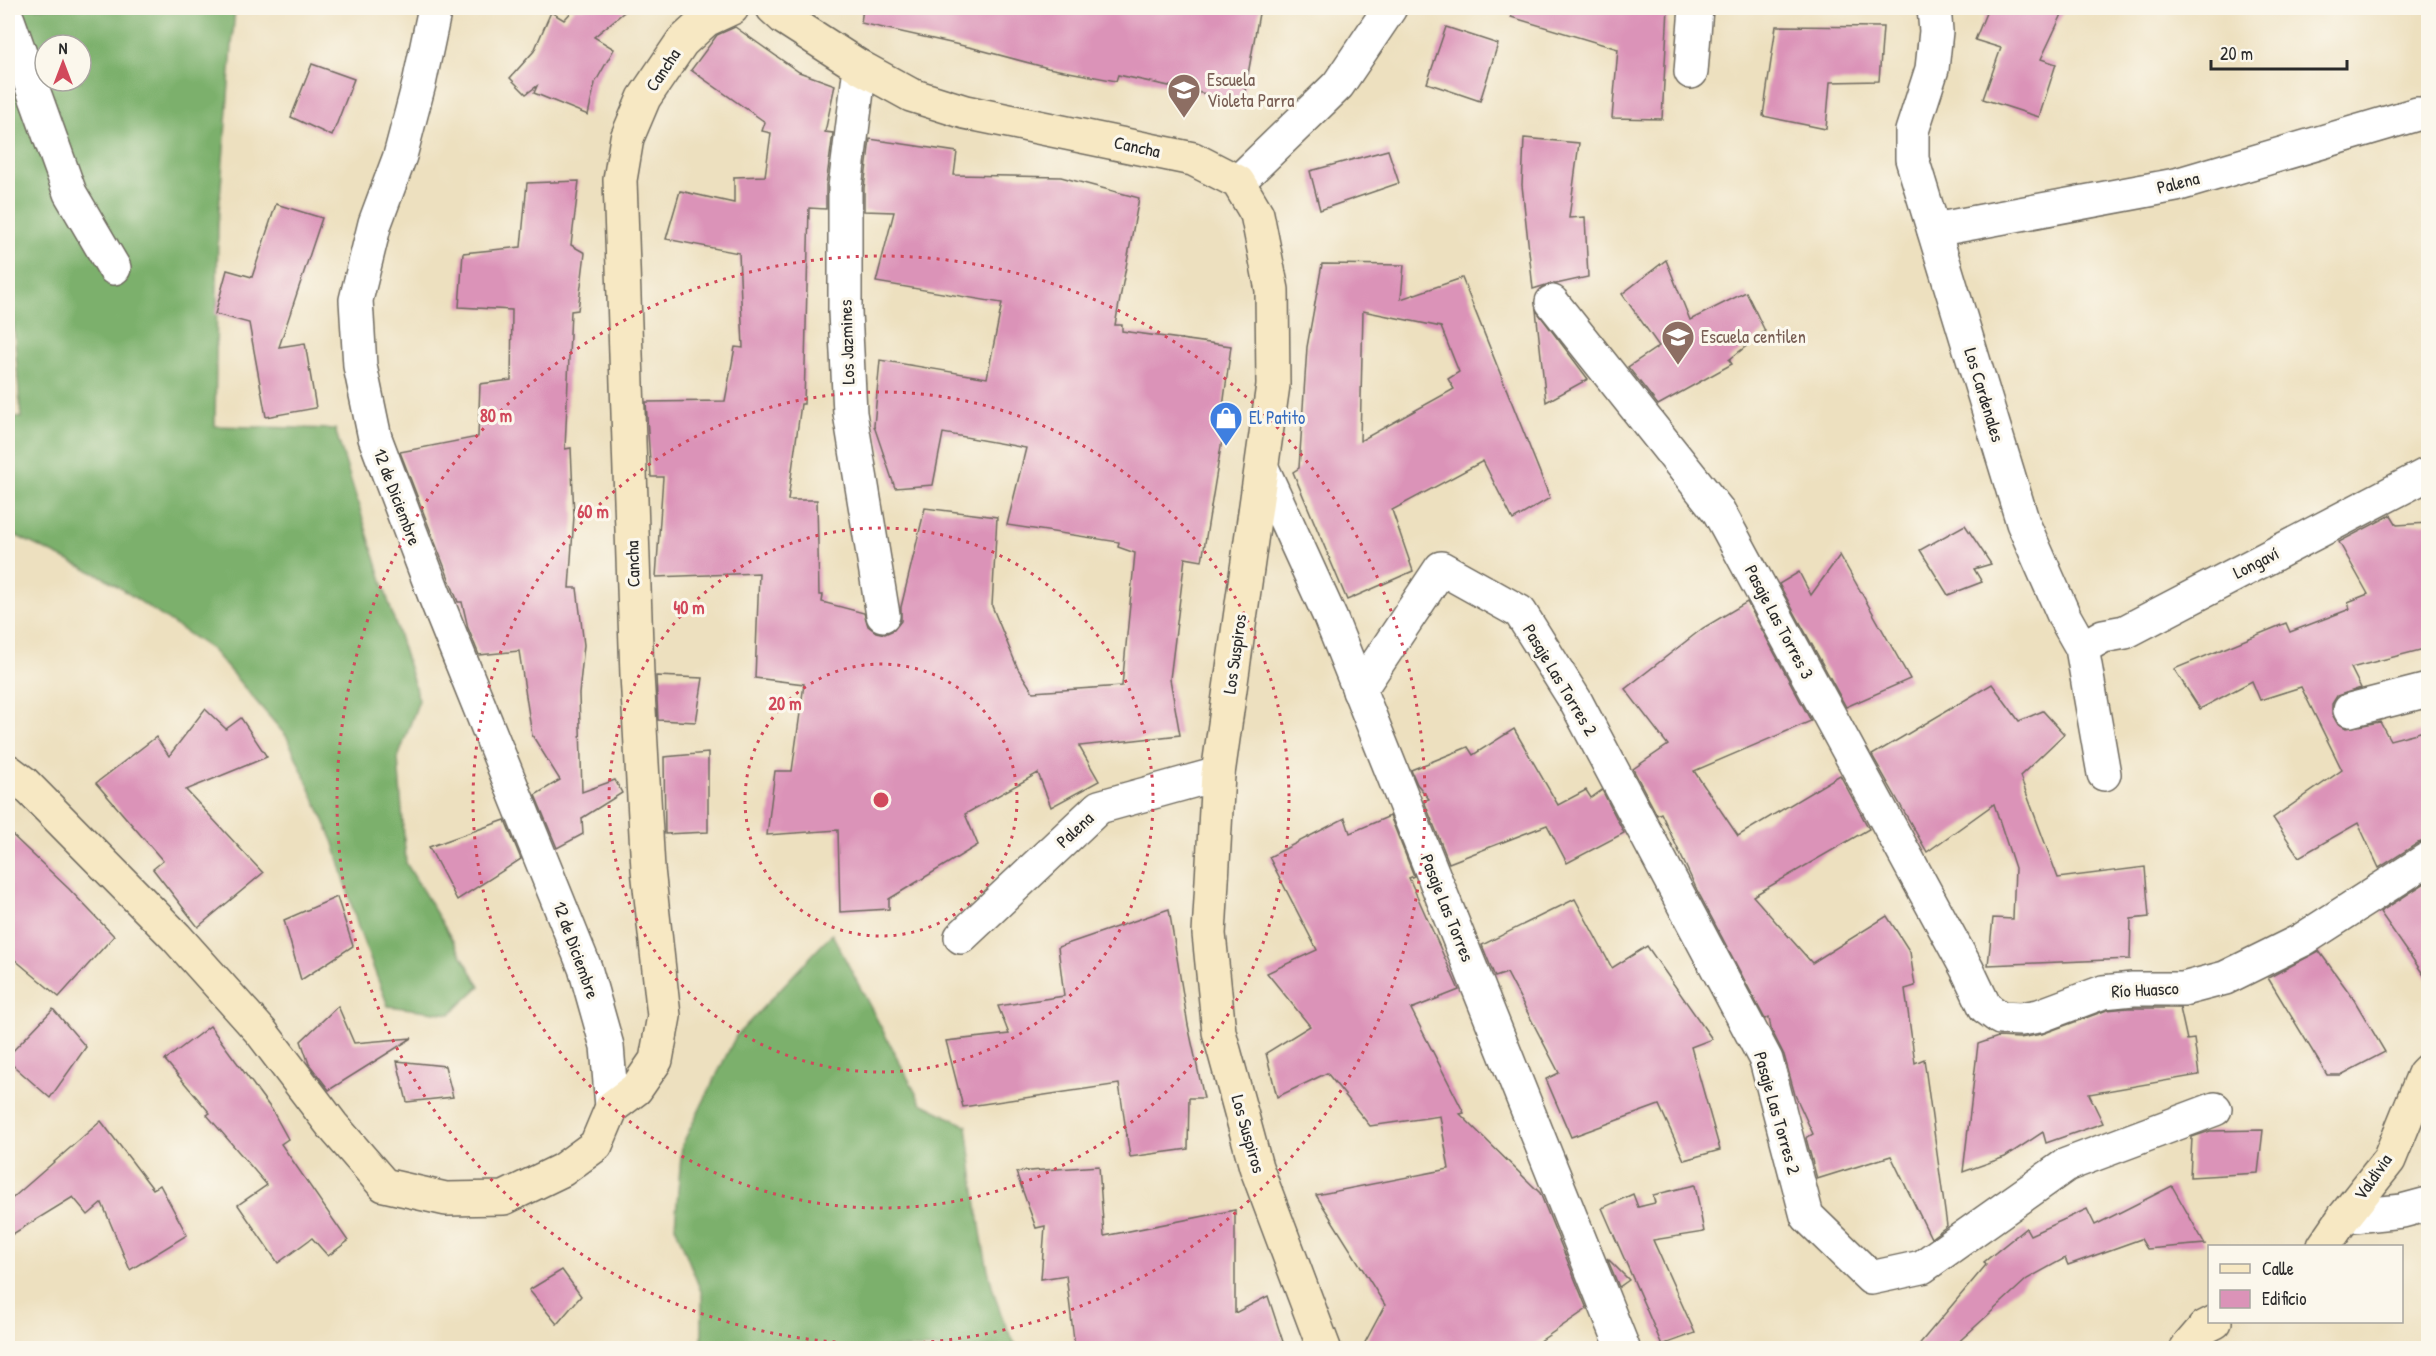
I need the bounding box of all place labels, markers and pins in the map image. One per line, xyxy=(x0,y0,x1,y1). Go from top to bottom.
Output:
place label: Escuela Violeta Parra xyxy=(1207,67,1294,113)
school or university icon: Escuela Violeta Parra xyxy=(1166,72,1202,119)
school or university icon: Escuela centilen xyxy=(1660,319,1696,366)
place label: Escuela centilen xyxy=(1701,324,1806,349)
shop icon: El Patito xyxy=(1208,400,1244,447)
place label: El Patito xyxy=(1249,405,1305,430)
centre of rings xyxy=(871,790,891,810)

